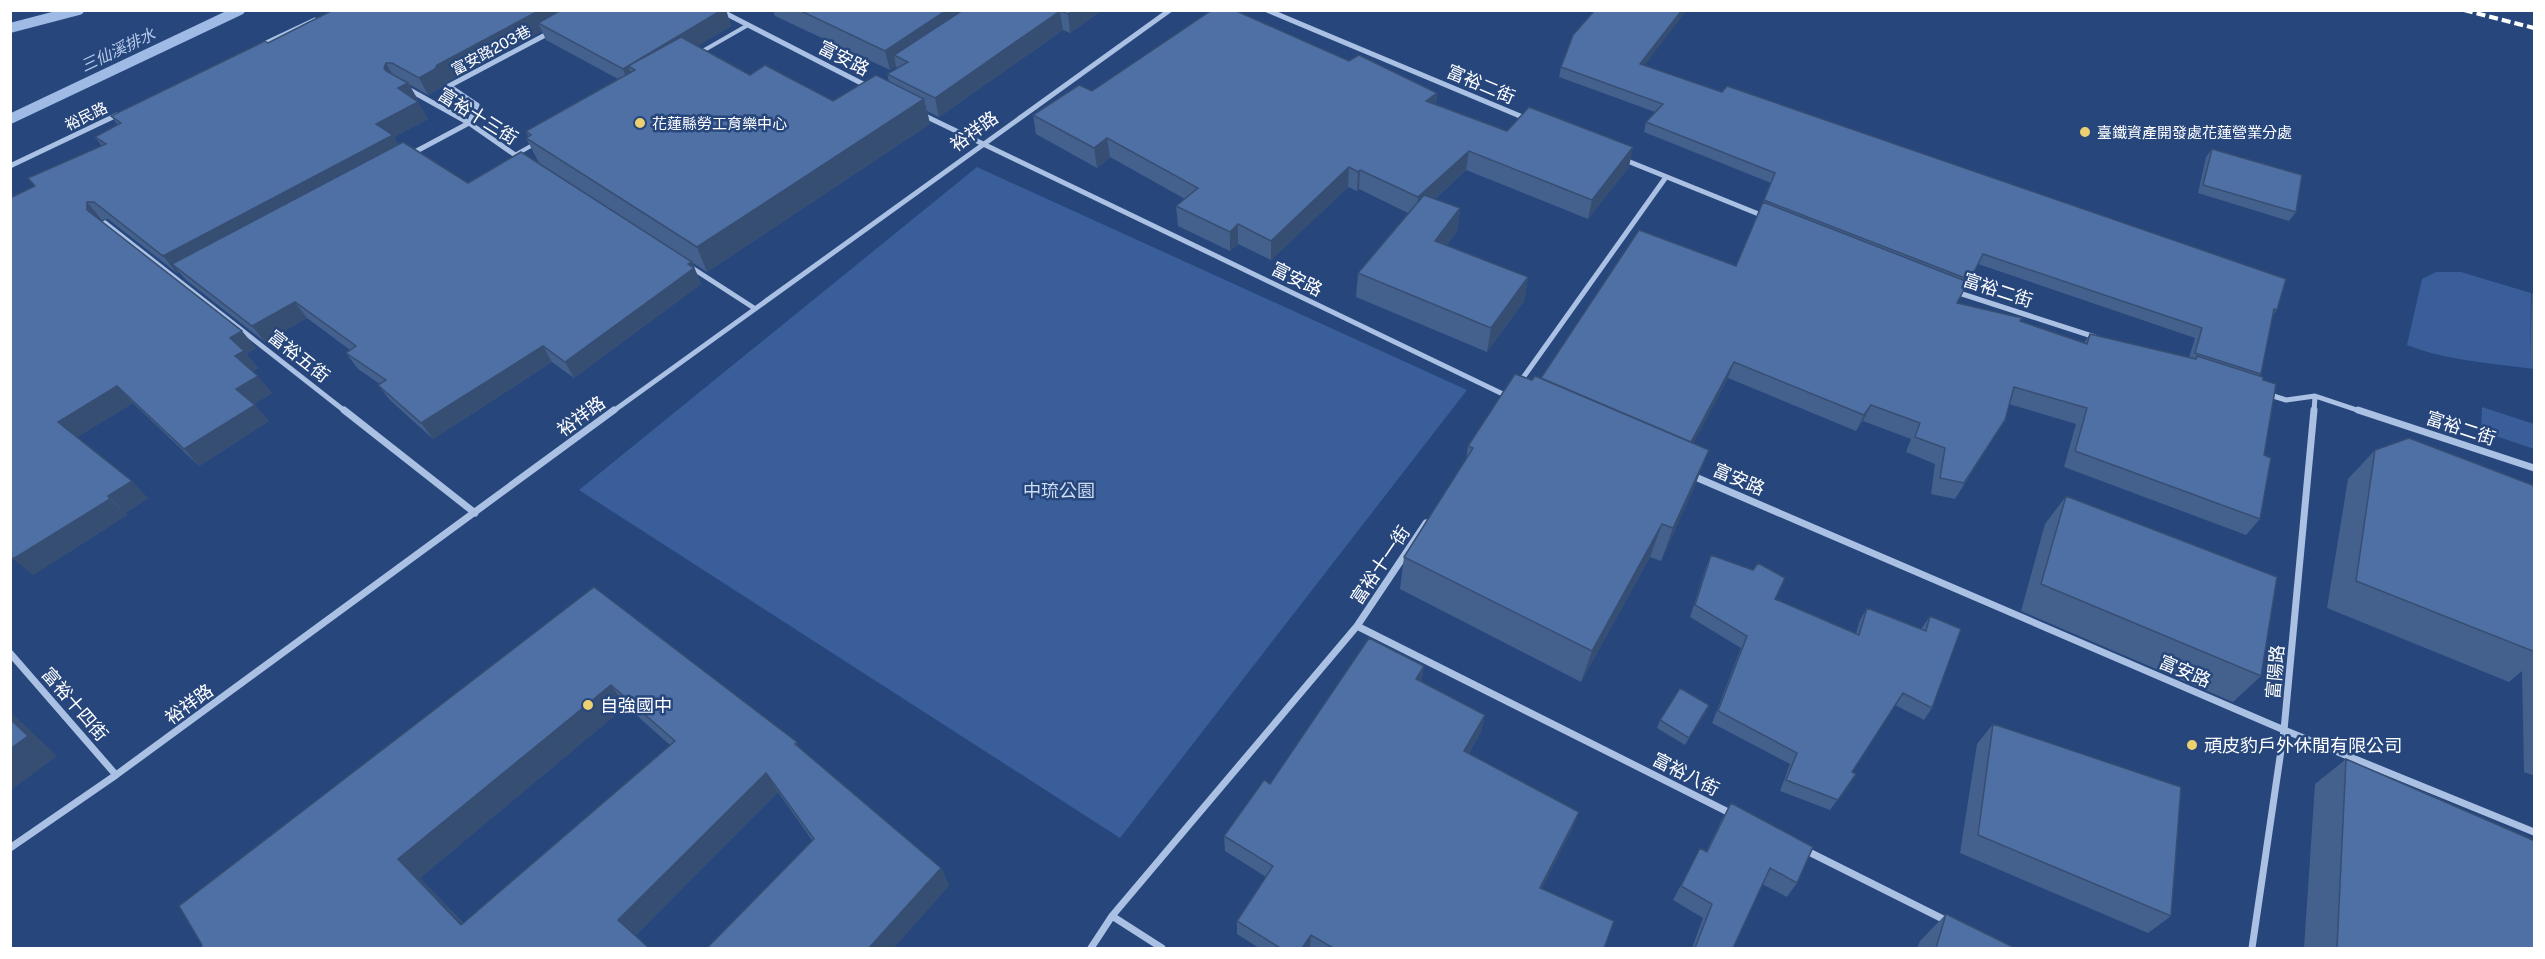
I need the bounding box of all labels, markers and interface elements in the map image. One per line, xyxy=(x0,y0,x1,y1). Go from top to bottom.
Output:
street label: 富安路203巷 xyxy=(448,22,534,78)
water label: 三仙溪排水 xyxy=(78,24,159,76)
street label: 富安路 xyxy=(815,36,873,80)
street label: 富裕二街 xyxy=(1444,60,1518,108)
street label: 富裕十三街 xyxy=(434,83,522,149)
street label: 裕民路 xyxy=(62,98,110,134)
street label: 裕祥路 xyxy=(946,107,1002,155)
place label: 花蓮縣勞工育樂中心 xyxy=(652,115,787,132)
marker: 花蓮縣勞工育樂中心 xyxy=(633,116,647,130)
place label: 臺鐵資產開發處花蓮營業分處 xyxy=(2097,124,2292,141)
marker: 臺鐵資產開發處花蓮營業分處 xyxy=(2078,125,2092,139)
street label: 富安路 xyxy=(1268,258,1326,300)
street label: 富裕二街 xyxy=(1961,269,2035,311)
street label: 富裕五街 xyxy=(264,326,334,386)
street label: 裕祥路 xyxy=(553,392,609,440)
street label: 富裕二街 xyxy=(2424,407,2498,449)
street label: 富安路 xyxy=(1710,459,1768,499)
park label: 中琉公園 xyxy=(1023,480,1095,501)
street label: 富裕十一街 xyxy=(1346,522,1414,608)
street label: 富陽路 xyxy=(2262,644,2288,700)
street label: 富安路 xyxy=(2156,651,2214,691)
street label: 富裕十四街 xyxy=(38,663,112,745)
street label: 裕祥路 xyxy=(161,680,217,728)
place label: 自強國中 xyxy=(600,695,672,716)
marker: 自強國中 xyxy=(581,698,595,712)
place label: 頑皮豹戶外休閒有限公司 xyxy=(2204,735,2402,756)
marker: 頑皮豹戶外休閒有限公司 xyxy=(2185,738,2199,752)
street label: 富裕八街 xyxy=(1649,748,1723,800)

